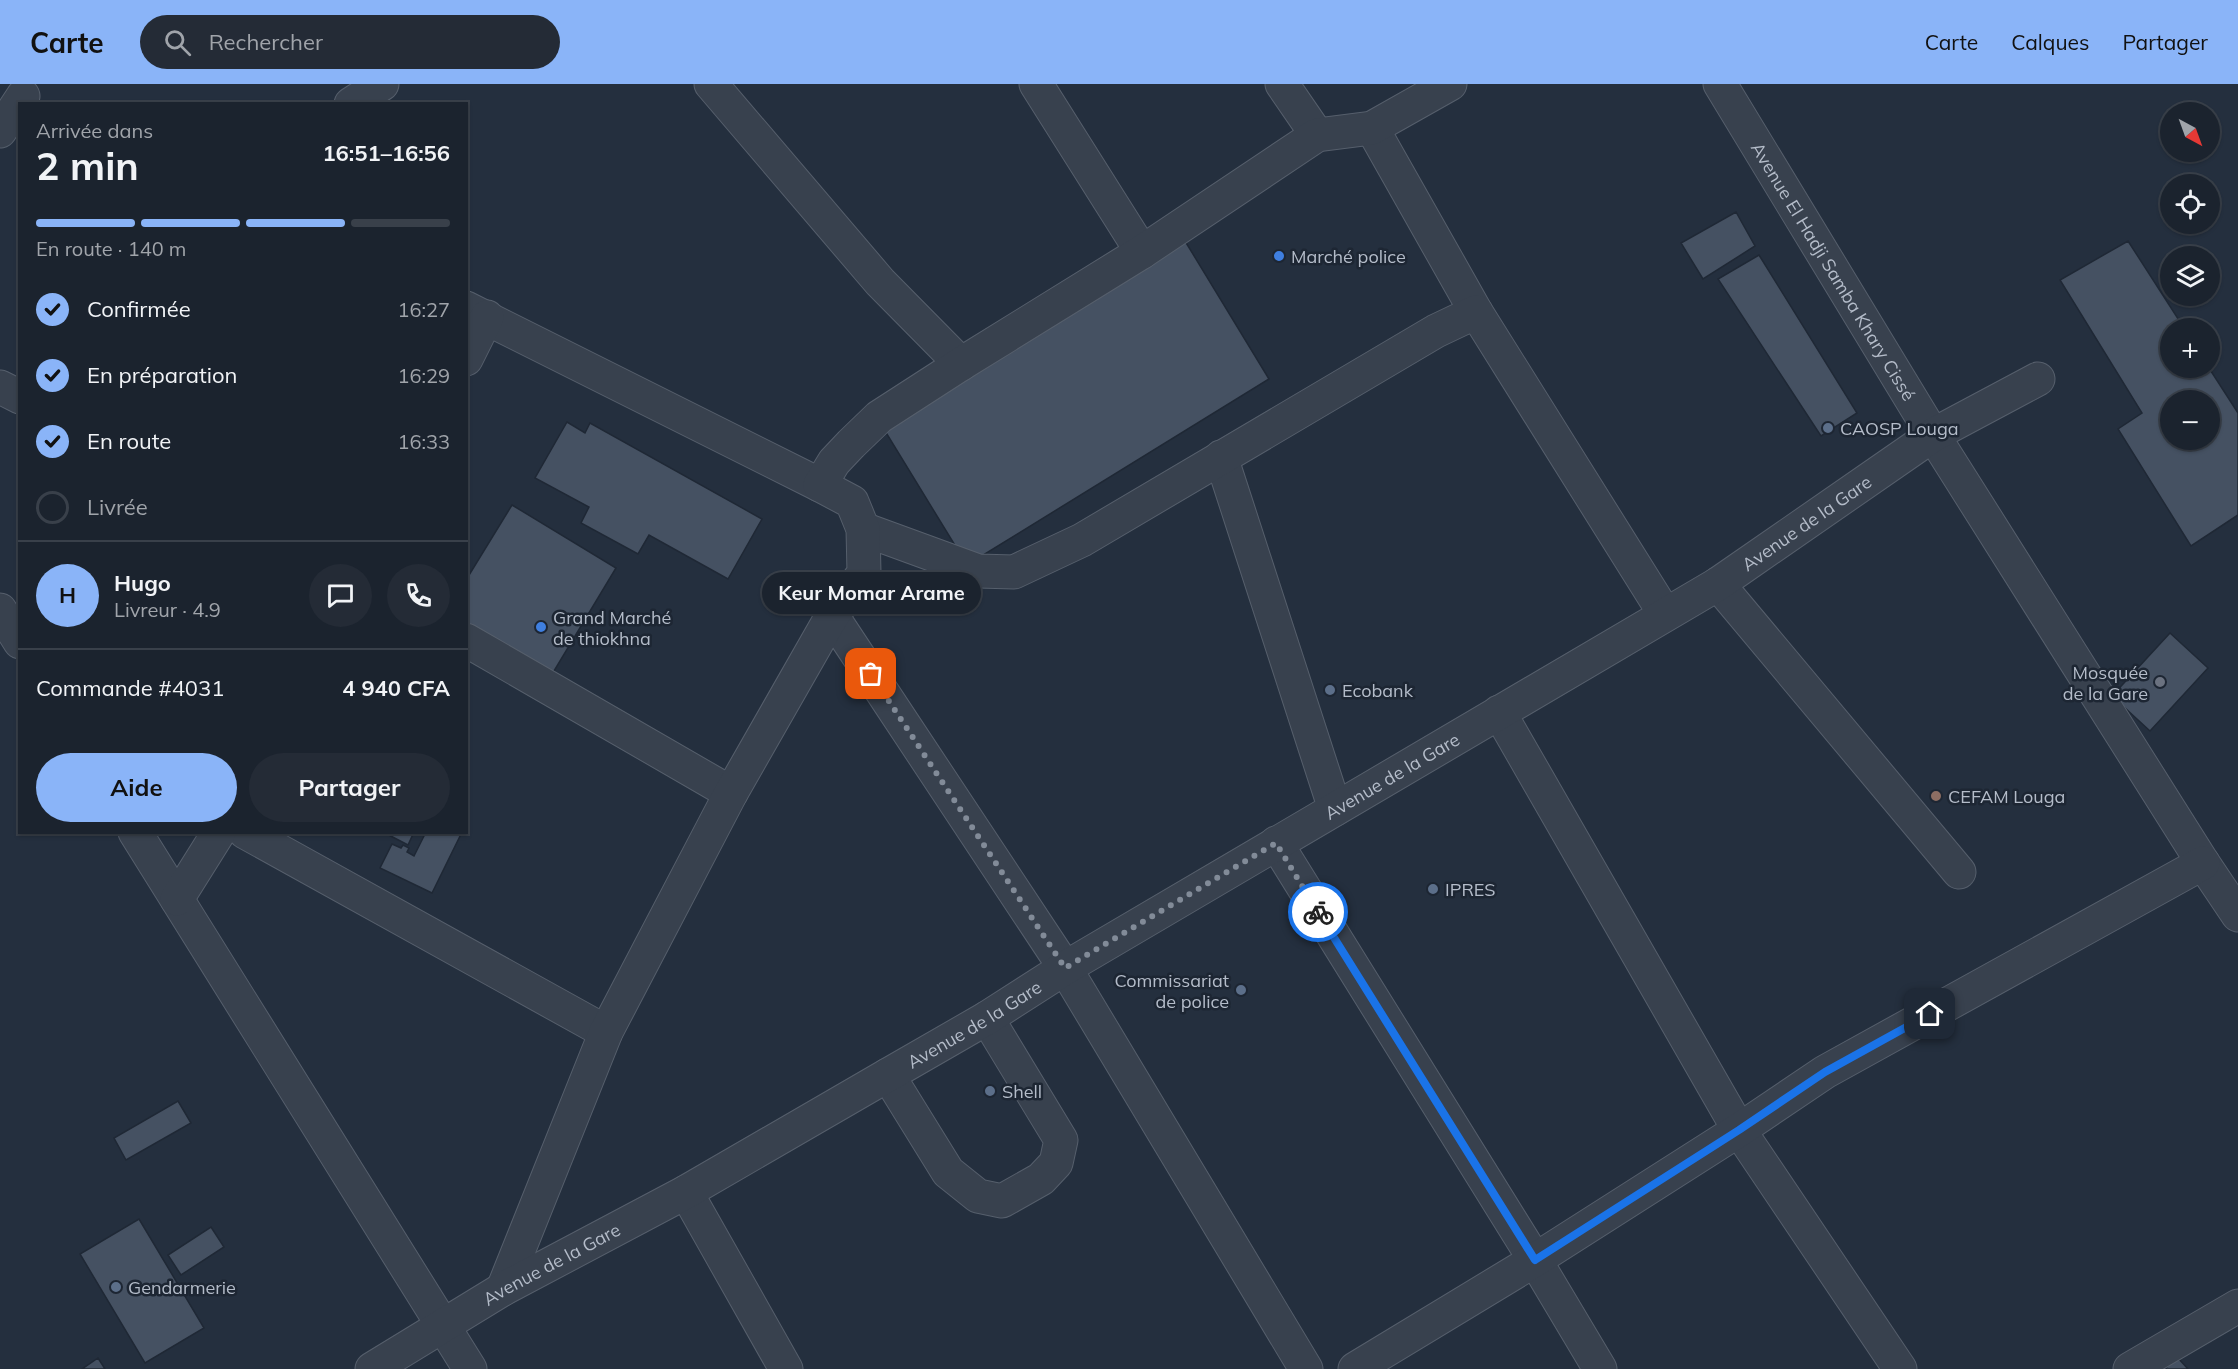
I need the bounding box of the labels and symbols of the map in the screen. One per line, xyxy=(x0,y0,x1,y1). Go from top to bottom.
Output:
north arrow xyxy=(2160,102,2220,162)
street label: Avenue El Hadji Samba Khary Cissé xyxy=(1746,138,1921,405)
place label: Marché police xyxy=(1291,245,1406,268)
marker: Marché police xyxy=(1272,249,1286,263)
place label: CAOSP Louga xyxy=(1840,417,1959,440)
marker: CAOSP Louga xyxy=(1821,421,1835,435)
street label: Avenue de la Gare xyxy=(1737,470,1876,576)
callout: Keur Momar Arame xyxy=(762,572,980,614)
place label: Grand Marché de thiokhna xyxy=(553,606,671,650)
marker: Grand Marché de thiokhna xyxy=(534,620,548,634)
pin xyxy=(845,648,896,699)
place label: Mosquée de la Gare xyxy=(2063,661,2148,705)
marker: Mosquée de la Gare xyxy=(2153,675,2167,689)
place label: Ecobank xyxy=(1342,679,1414,702)
marker: Ecobank xyxy=(1323,683,1337,697)
street label: Avenue de la Gare xyxy=(1320,727,1463,824)
place label: CEFAM Louga xyxy=(1948,785,2065,808)
marker: CEFAM Louga xyxy=(1929,789,1943,803)
place label: IPRES xyxy=(1445,878,1495,901)
courier xyxy=(1288,882,1348,942)
marker: IPRES xyxy=(1426,882,1440,896)
place label: Commissariat de police xyxy=(1115,969,1229,1013)
street label: Avenue de la Gare xyxy=(903,975,1045,1073)
marker: Commissariat de police xyxy=(1234,983,1248,997)
pin xyxy=(1904,988,1955,1039)
place label: Shell xyxy=(1002,1080,1042,1103)
marker: Shell xyxy=(983,1084,997,1098)
street label: Avenue de la Gare xyxy=(478,1218,624,1310)
place label: Gendarmerie xyxy=(128,1276,236,1299)
marker: Gendarmerie xyxy=(109,1280,123,1294)

